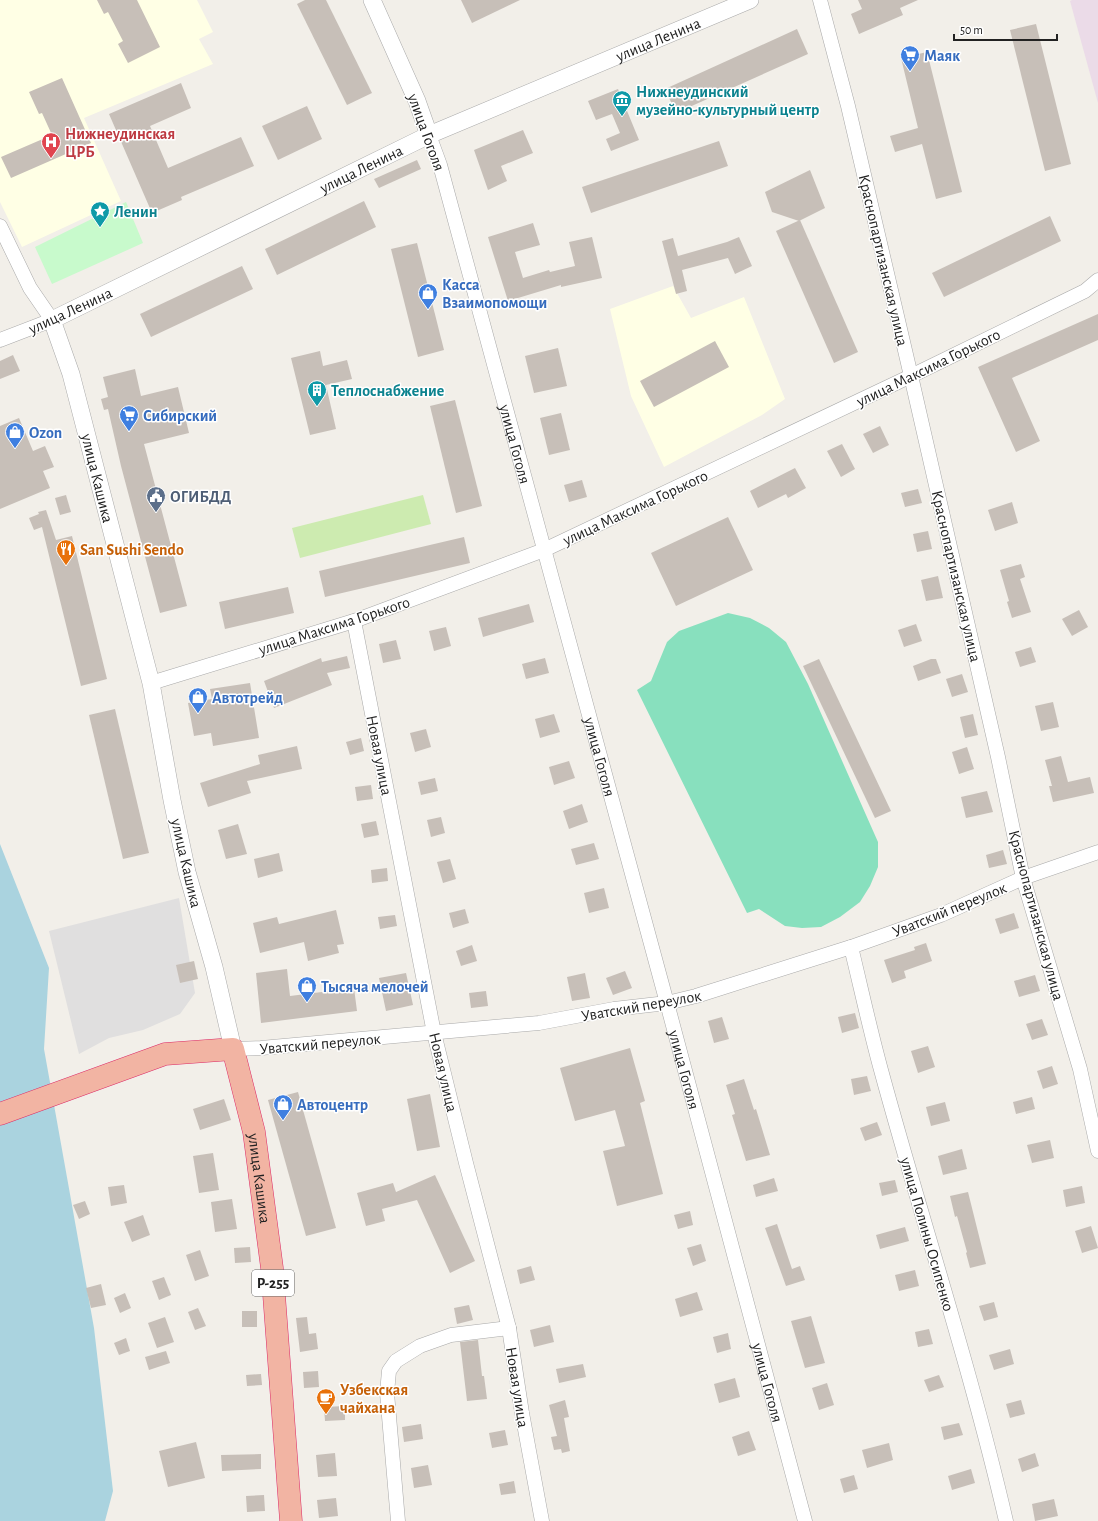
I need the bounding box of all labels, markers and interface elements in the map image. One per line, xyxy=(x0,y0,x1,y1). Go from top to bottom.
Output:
street label: улица Ленина xyxy=(613,15,703,66)
scale bar xyxy=(954,16,1057,42)
text: 50 m xyxy=(960,24,983,36)
supermarket icon: Маяк xyxy=(899,44,921,72)
place label: Маяк xyxy=(924,48,960,64)
place label: Нижнеудинский музейно-культурный центр xyxy=(636,84,819,119)
museum icon: Нижнеудинский музейно-культурный центр xyxy=(611,89,633,117)
street label: улица Гоголя xyxy=(403,90,447,174)
place label: Нижнеудинская ЦРБ xyxy=(65,126,175,160)
hospital icon: Нижнеудинская ЦРБ xyxy=(40,131,62,159)
street label: улица Ленина xyxy=(317,142,405,198)
street label: Краснопартизанская улица xyxy=(855,173,911,348)
place icon: Ленин xyxy=(89,200,111,228)
place label: Ленин xyxy=(114,204,157,220)
place label: Касса Взаимопомощи xyxy=(442,277,547,311)
shop icon: Касса Взаимопомощи xyxy=(417,282,439,310)
street label: улица Ленина xyxy=(25,285,115,338)
street label: улица Максима Горького xyxy=(853,326,1003,411)
building icon: Теплоснабжение xyxy=(306,379,328,407)
place label: Теплоснабжение xyxy=(331,383,444,399)
street label: улица Гоголя xyxy=(495,402,533,486)
supermarket icon: Сибирский xyxy=(118,404,140,432)
place label: Сибирский xyxy=(143,408,217,424)
shop icon: Ozon xyxy=(4,421,26,449)
place label: Ozon xyxy=(29,425,62,441)
street label: улица Кашика xyxy=(77,431,116,525)
street label: улица Максима Горького xyxy=(560,467,711,550)
public building icon: ОГИБДД xyxy=(145,485,167,513)
place label: ОГИБДД xyxy=(170,489,231,505)
street label: Краснопартизанская улица xyxy=(928,489,984,664)
restaurant icon: San Sushi Sendo xyxy=(55,538,77,566)
place label: San Sushi Sendo xyxy=(80,542,184,558)
street label: улица Максима Горького xyxy=(256,594,412,659)
shop icon: Автотрейд xyxy=(187,686,209,714)
place label: Автотрейд xyxy=(212,690,283,706)
street label: Новая улица xyxy=(362,714,395,797)
street label: улица Гоголя xyxy=(580,715,618,798)
street label: улица Кашика xyxy=(167,816,204,910)
street label: Краснопартизанская улица xyxy=(1005,828,1066,1002)
street label: Уватский переулок xyxy=(890,879,1010,941)
shop icon: Тысяча мелочей xyxy=(296,975,318,1003)
place label: Тысяча мелочей xyxy=(321,979,429,995)
street label: Уватский переулок xyxy=(580,987,703,1025)
street label: улица Гоголя xyxy=(664,1027,702,1111)
street label: Уватский переулок xyxy=(259,1031,382,1058)
street label: Новая улица xyxy=(425,1031,460,1114)
shop icon: Автоцентр xyxy=(272,1093,294,1121)
place label: Автоцентр xyxy=(297,1097,368,1113)
street label: улица Кашика xyxy=(244,1131,273,1224)
street label: улица Полины Осипенко xyxy=(896,1154,957,1314)
road number: Р-255 xyxy=(252,1270,294,1296)
street label: улица Гоголя xyxy=(748,1341,785,1424)
street label: Новая улица xyxy=(502,1346,531,1429)
place label: Узбекская чайхана xyxy=(340,1382,408,1416)
cafe icon: Узбекская чайхана xyxy=(315,1387,337,1415)

